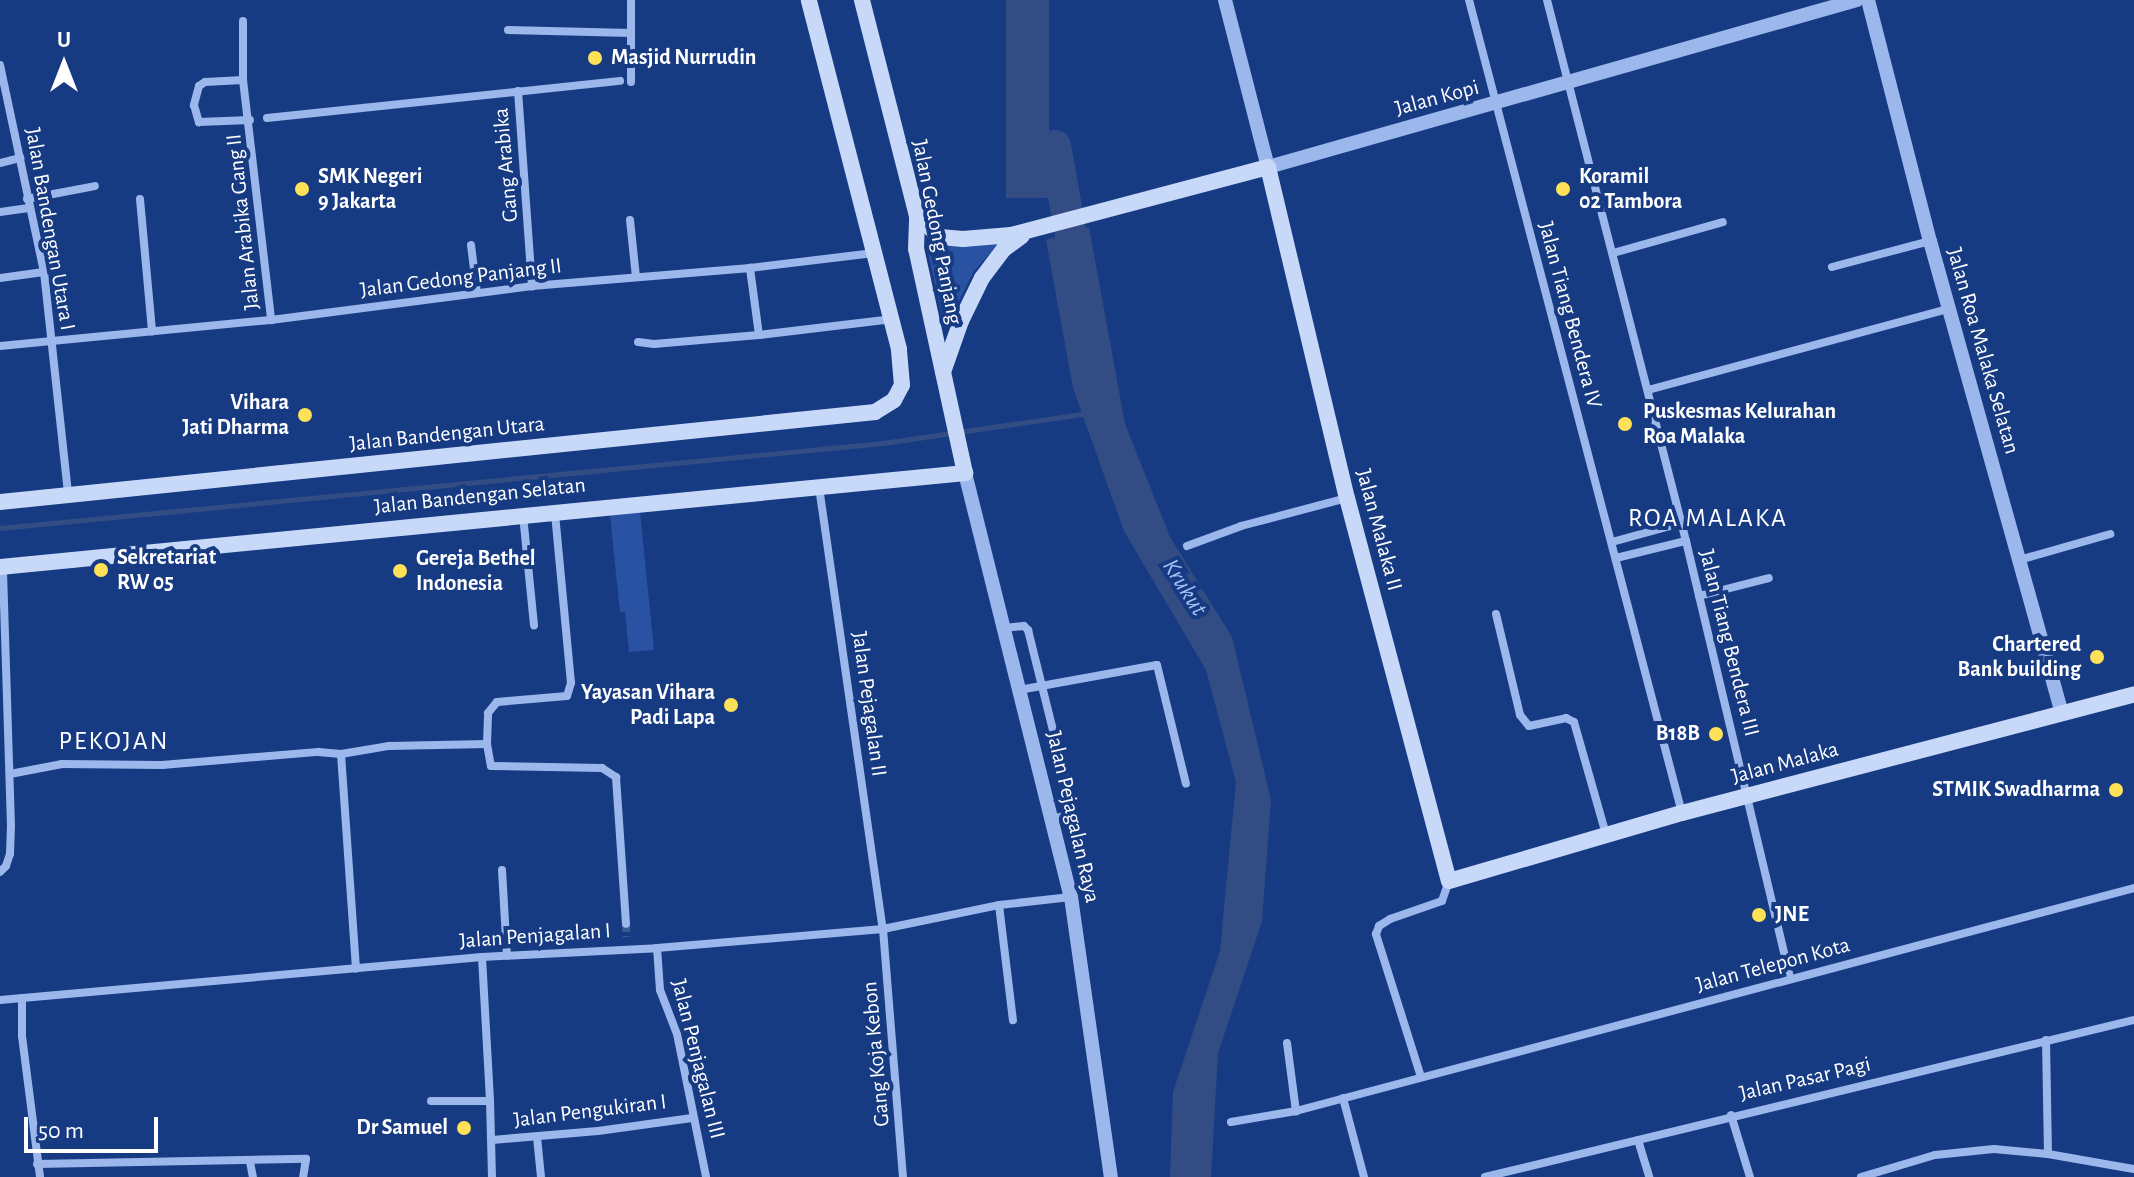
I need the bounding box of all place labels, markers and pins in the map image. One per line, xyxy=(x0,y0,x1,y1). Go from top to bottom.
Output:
place label: Masjid Nurrudin xyxy=(611,45,757,71)
marker: Masjid Nurrudin xyxy=(586,49,604,67)
place label: SMK Negeri 9 Jakarta xyxy=(318,163,422,214)
place label: Koramil 02 Tambora xyxy=(1579,163,1682,214)
marker: SMK Negeri 9 Jakarta xyxy=(293,180,311,198)
marker: Koramil 02 Tambora xyxy=(1554,180,1572,198)
place label: Vihara Jati Dharma xyxy=(182,389,289,440)
place label: Puskesmas Kelurahan Roa Malaka xyxy=(1643,398,1836,450)
marker: Vihara Jati Dharma xyxy=(296,406,314,424)
marker: Puskesmas Kelurahan Roa Malaka xyxy=(1614,413,1636,435)
place label: Sekretariat RW 05 xyxy=(117,544,216,596)
place label: Gereja Bethel Indonesia xyxy=(416,545,536,596)
marker: Sekretariat RW 05 xyxy=(92,561,110,579)
marker: Gereja Bethel Indonesia xyxy=(391,562,409,580)
place label: Chartered Bank building xyxy=(1957,631,2081,682)
marker: Chartered Bank building xyxy=(2088,648,2106,666)
place label: Yayasan Vihara Padi Lapa xyxy=(581,679,715,730)
marker: Yayasan Vihara Padi Lapa xyxy=(722,696,740,714)
place label: B18B xyxy=(1656,721,1700,747)
marker: B18B xyxy=(1707,725,1725,743)
place label: STMIK Swadharma xyxy=(1932,777,2100,803)
marker: STMIK Swadharma xyxy=(2107,781,2125,799)
place label: JNE xyxy=(1775,902,1809,928)
marker: JNE xyxy=(1750,906,1768,924)
place label: Dr Samuel xyxy=(356,1115,448,1141)
marker: Dr Samuel xyxy=(455,1119,473,1137)

